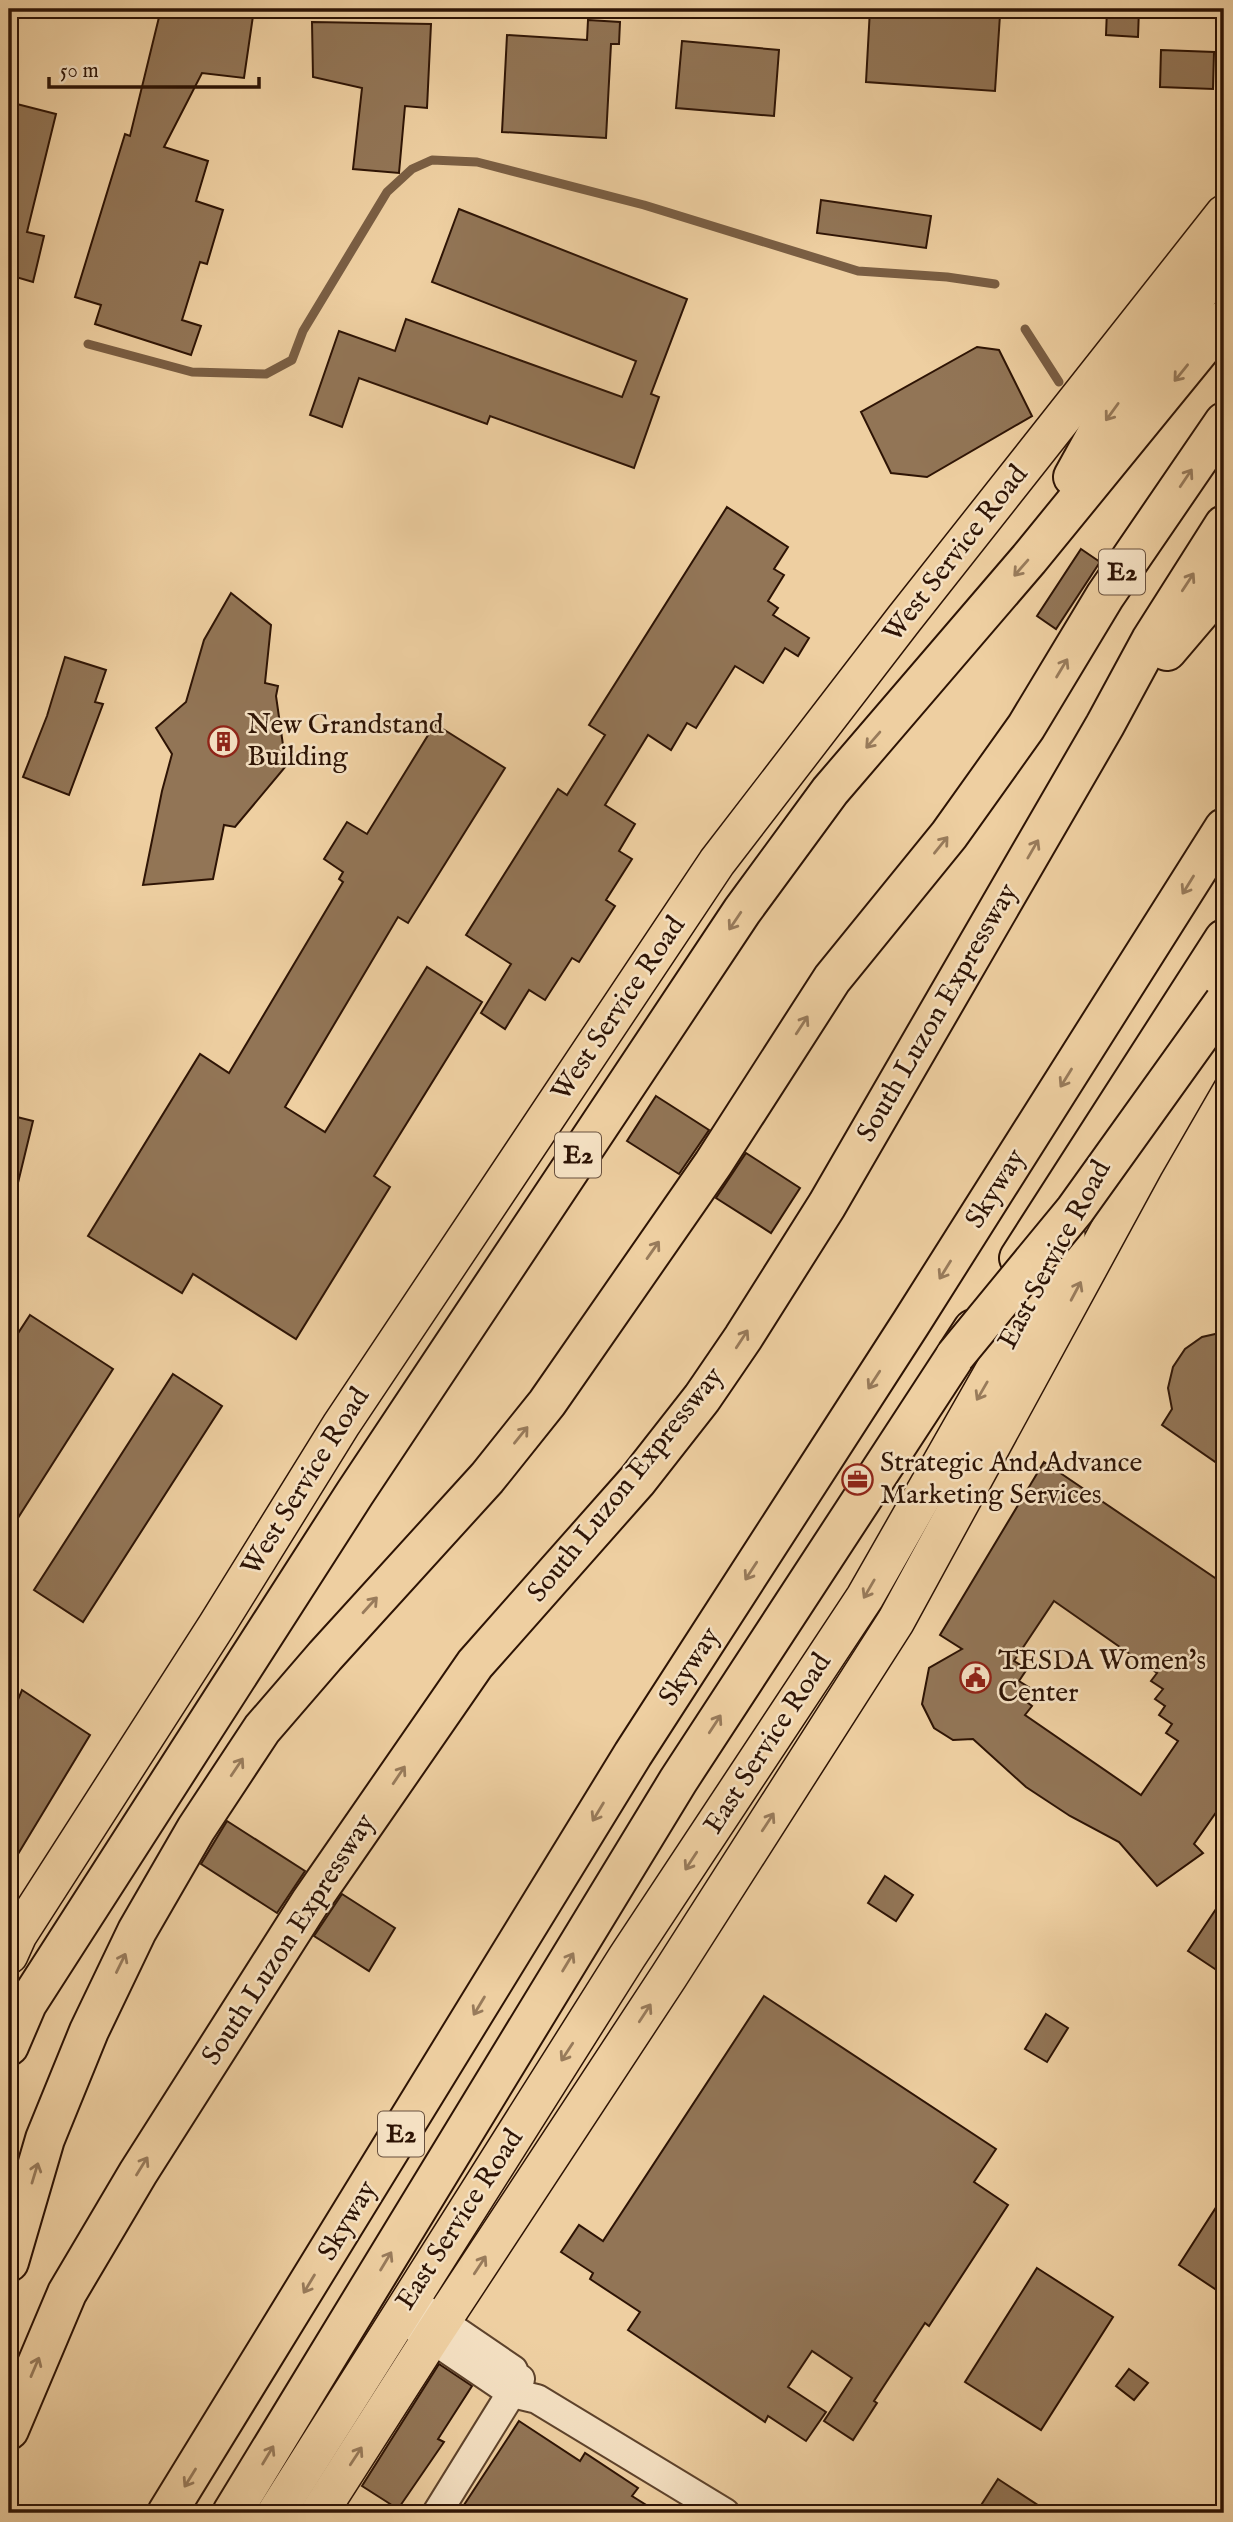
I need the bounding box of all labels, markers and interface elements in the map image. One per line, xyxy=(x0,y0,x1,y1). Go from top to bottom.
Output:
scale bar xyxy=(49,46,259,90)
text: 50 m xyxy=(60,58,99,85)
one-way arrow xyxy=(1173,363,1189,381)
one-way arrow xyxy=(1105,402,1119,421)
street label: West Service Road xyxy=(876,458,1036,650)
one-way arrow xyxy=(1178,469,1193,488)
road number: E2 xyxy=(1099,550,1145,594)
one-way arrow xyxy=(1013,558,1029,576)
one-way arrow xyxy=(1182,572,1196,592)
one-way arrow xyxy=(1055,659,1069,679)
place label: New Grandstand Building xyxy=(247,708,444,775)
building icon: New Grandstand Building xyxy=(207,724,241,758)
one-way arrow xyxy=(865,731,881,749)
one-way arrow xyxy=(933,837,949,855)
one-way arrow xyxy=(1027,839,1040,860)
one-way arrow xyxy=(1180,875,1194,895)
street label: South Luzon Expressway xyxy=(850,877,1026,1149)
street label: West Service Road xyxy=(544,910,694,1108)
one-way arrow xyxy=(728,911,742,930)
one-way arrow xyxy=(795,1016,809,1036)
one-way arrow xyxy=(1059,1067,1073,1087)
road number: E2 xyxy=(555,1132,601,1178)
street label: Skyway xyxy=(958,1143,1034,1235)
street label: East Service Road xyxy=(991,1155,1119,1355)
one-way arrow xyxy=(646,1241,660,1260)
one-way arrow xyxy=(937,1260,952,1279)
one-way arrow xyxy=(1070,1281,1084,1302)
one-way arrow xyxy=(735,1330,749,1350)
street label: South Luzon Expressway xyxy=(520,1360,732,1610)
one-way arrow xyxy=(867,1370,882,1389)
street label: West Service Road xyxy=(234,1381,378,1583)
one-way arrow xyxy=(975,1381,989,1401)
one-way arrow xyxy=(514,1426,529,1445)
place label: Strategic And Advance Marketing Services xyxy=(880,1446,1142,1513)
office icon: Strategic And Advance Marketing Services xyxy=(840,1462,874,1496)
one-way arrow xyxy=(744,1561,758,1581)
one-way arrow xyxy=(862,1578,875,1599)
one-way arrow xyxy=(362,1597,379,1614)
street label: Skyway xyxy=(652,1621,729,1713)
place label: TESDA Women's Center xyxy=(998,1644,1206,1711)
street label: East Service Road xyxy=(697,1647,840,1841)
public building icon: TESDA Women's Center xyxy=(958,1660,992,1694)
one-way arrow xyxy=(708,1715,722,1734)
one-way arrow xyxy=(230,1758,244,1777)
one-way arrow xyxy=(392,1766,406,1785)
one-way arrow xyxy=(590,1802,604,1822)
street label: South Luzon Expressway xyxy=(195,1807,384,2072)
one-way arrow xyxy=(761,1813,776,1832)
one-way arrow xyxy=(684,1851,698,1871)
one-way arrow xyxy=(561,1952,575,1972)
one-way arrow xyxy=(115,1953,129,1974)
one-way arrow xyxy=(471,1996,485,2016)
one-way arrow xyxy=(638,2004,652,2023)
one-way arrow xyxy=(560,2042,575,2061)
road number: E2 xyxy=(378,2112,424,2156)
street label: East Service Road xyxy=(389,2123,532,2317)
one-way arrow xyxy=(135,2157,149,2177)
one-way arrow xyxy=(30,2162,43,2184)
street label: Skyway xyxy=(311,2174,386,2267)
one-way arrow xyxy=(380,2251,394,2271)
one-way arrow xyxy=(473,2256,487,2275)
one-way arrow xyxy=(301,2273,315,2293)
one-way arrow xyxy=(30,2356,43,2378)
one-way arrow xyxy=(262,2446,276,2466)
one-way arrow xyxy=(350,2446,364,2466)
one-way arrow xyxy=(182,2467,196,2487)

